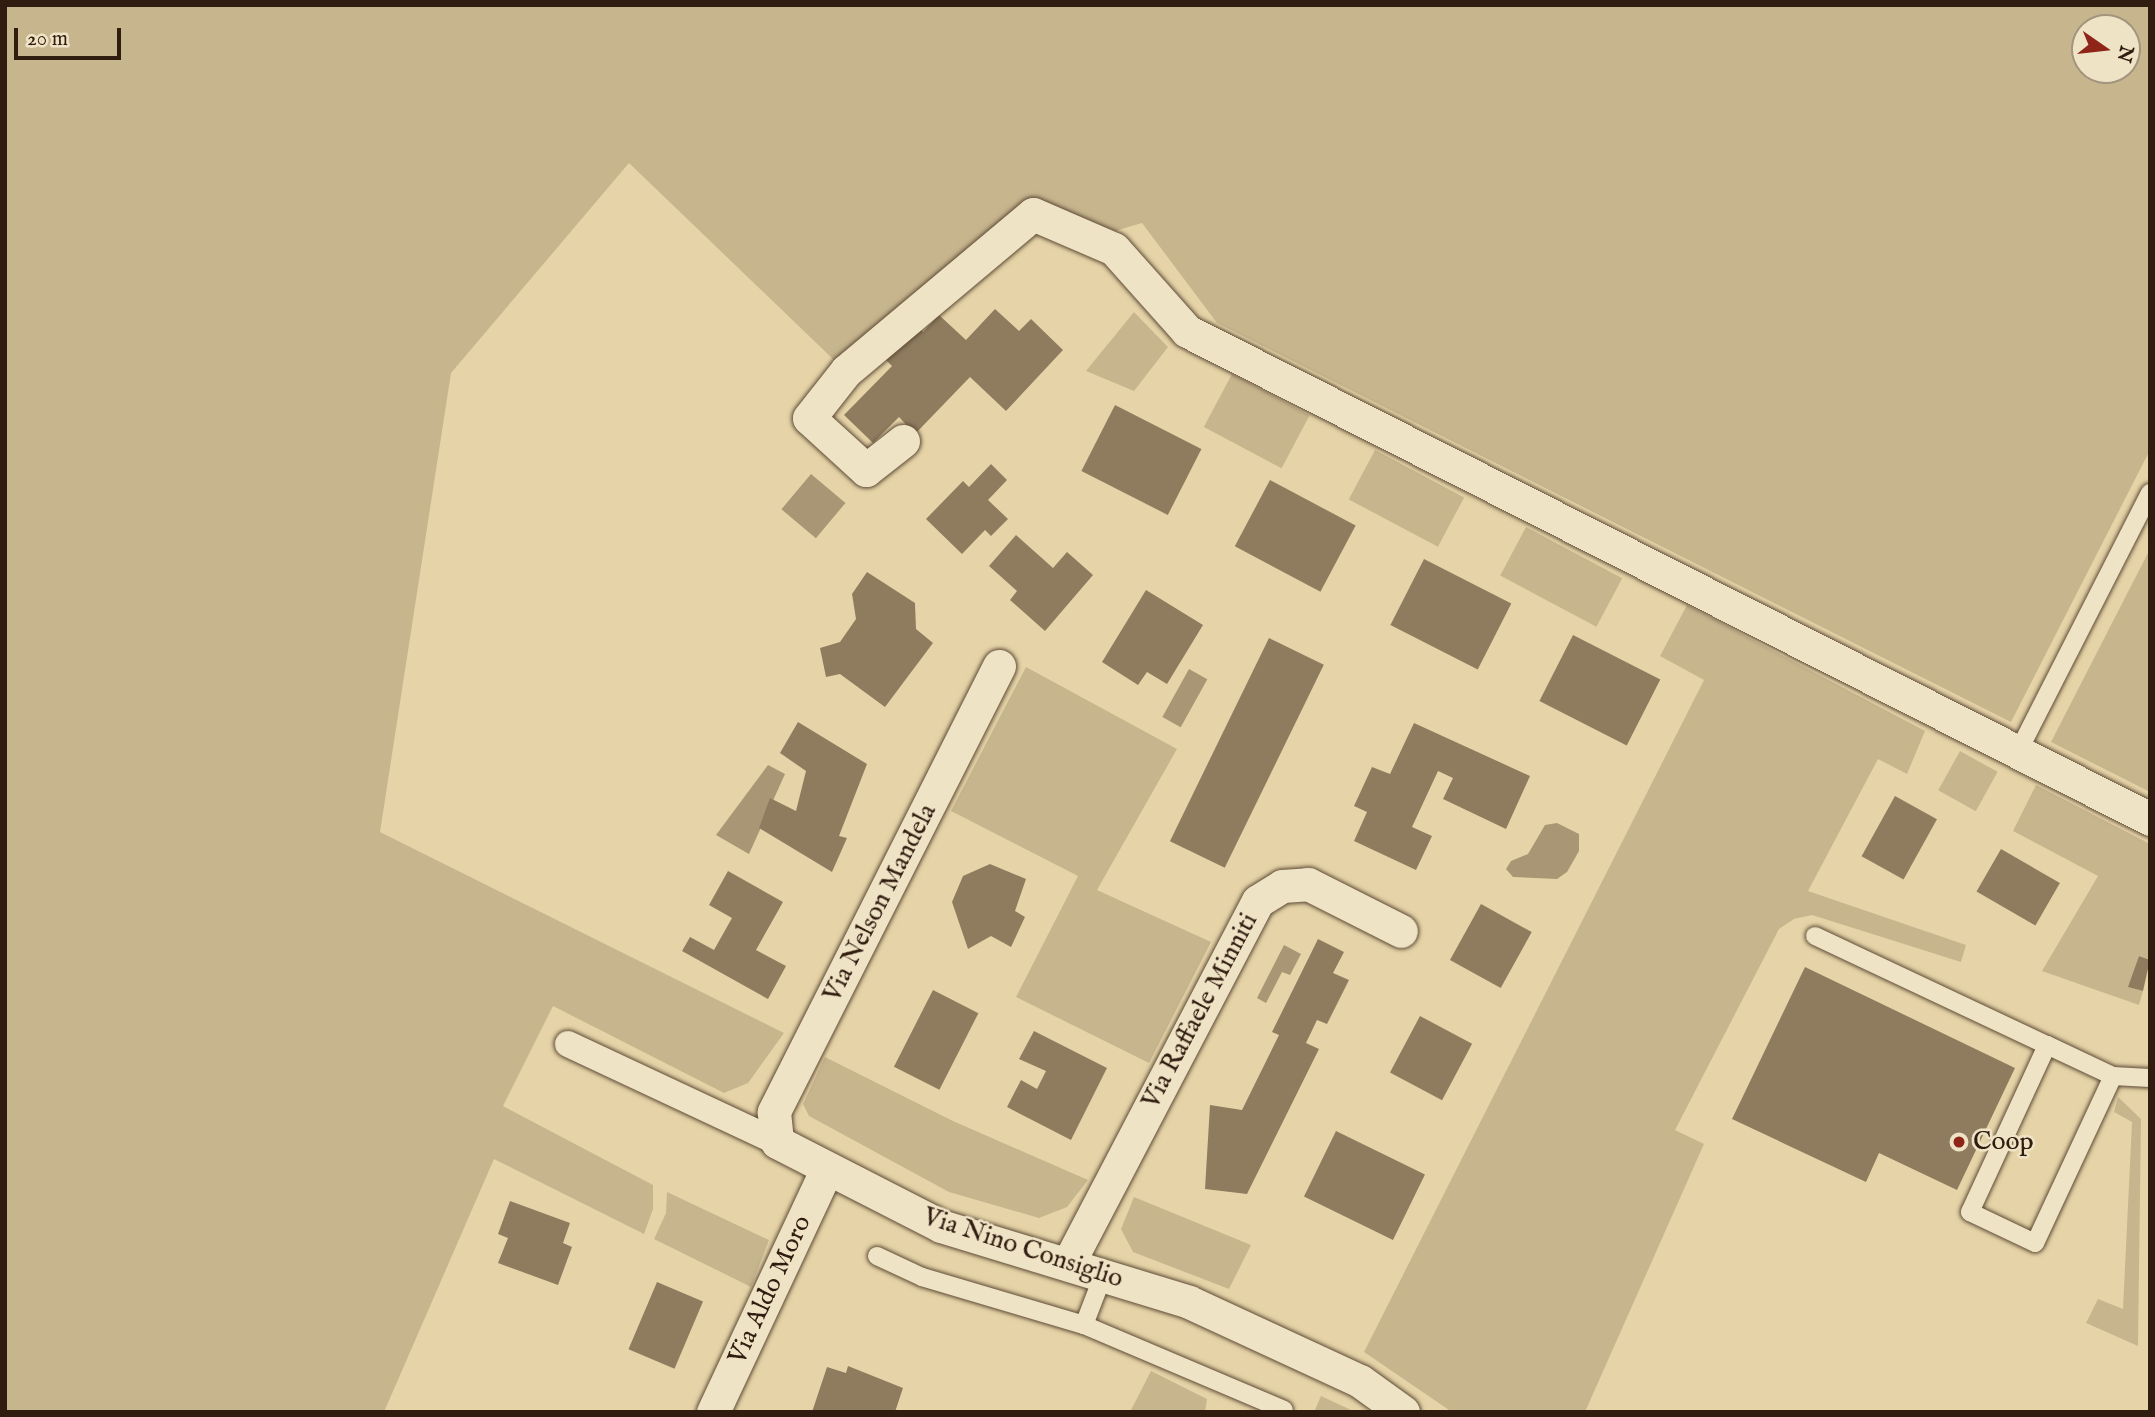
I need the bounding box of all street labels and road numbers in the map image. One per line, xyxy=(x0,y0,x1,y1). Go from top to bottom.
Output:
street label: Via Nelson Mandela xyxy=(817,799,943,1007)
street label: Via Raffaele Minniti xyxy=(1135,908,1265,1114)
street label: Via Nino Consiglio xyxy=(919,1201,1127,1295)
street label: Via Aldo Moro xyxy=(722,1211,818,1369)

